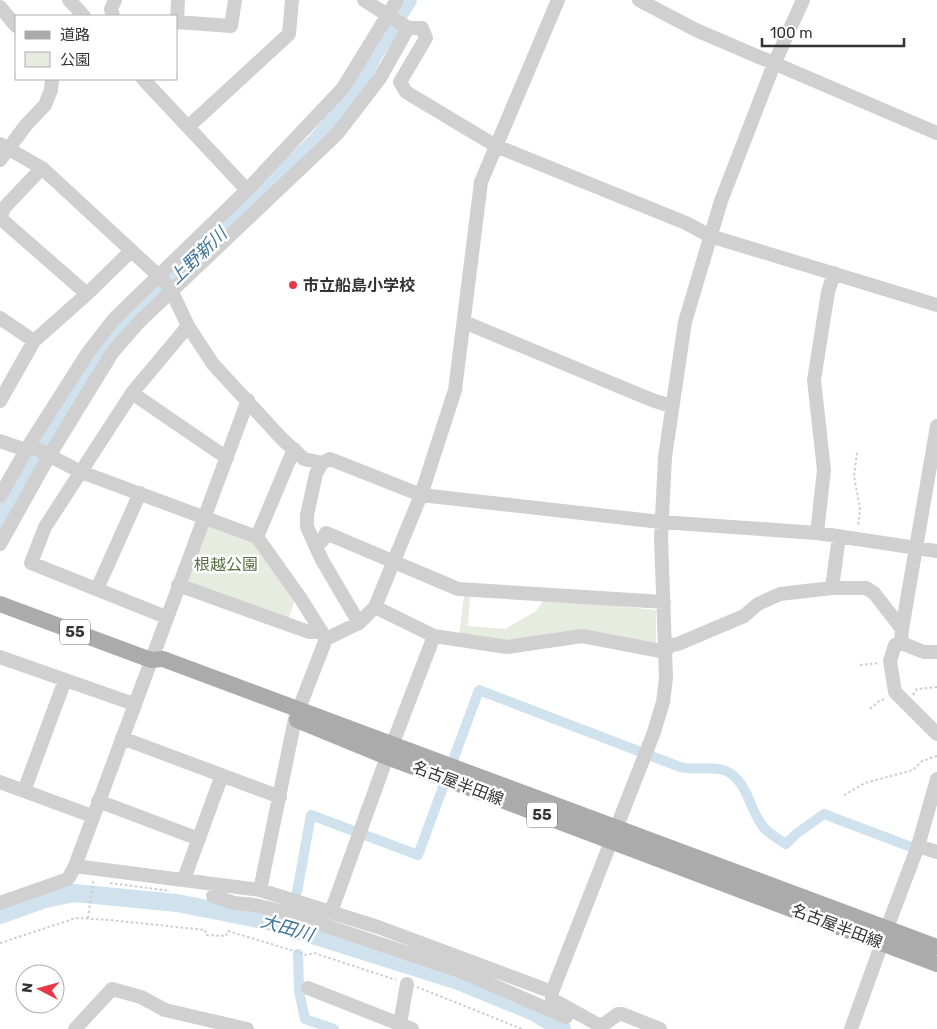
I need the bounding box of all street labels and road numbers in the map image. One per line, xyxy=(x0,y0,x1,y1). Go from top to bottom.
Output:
road number: 55 xyxy=(60,620,90,644)
street label: 名古屋半田線 xyxy=(410,757,506,809)
road number: 55 xyxy=(527,802,557,828)
street label: 名古屋半田線 xyxy=(789,900,885,952)

